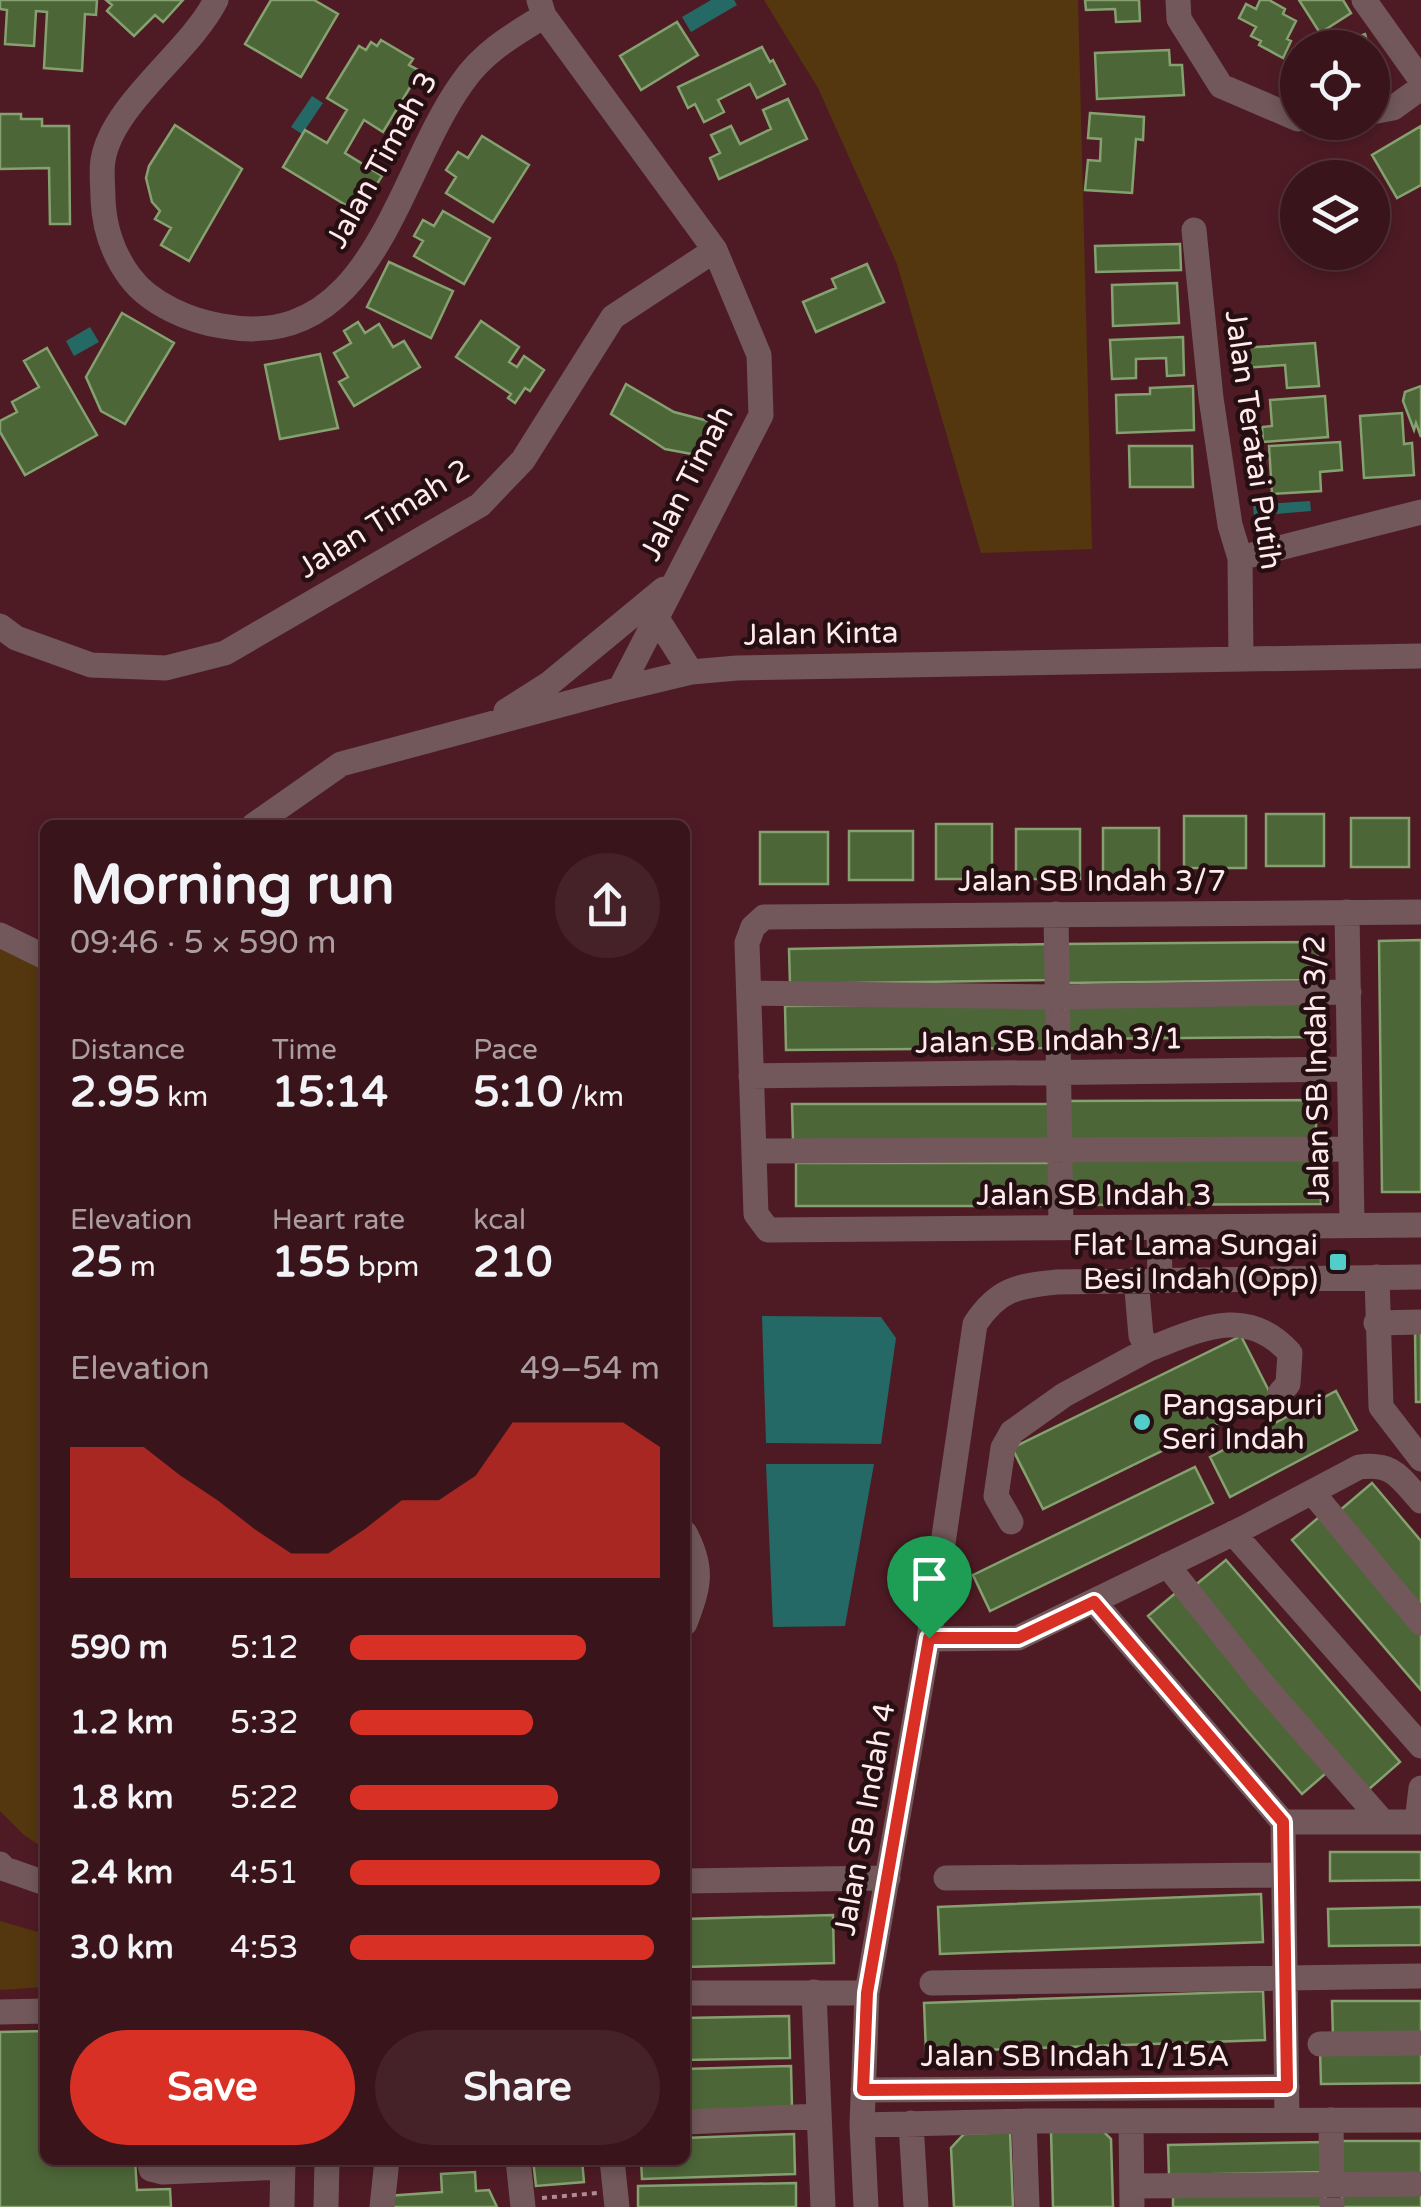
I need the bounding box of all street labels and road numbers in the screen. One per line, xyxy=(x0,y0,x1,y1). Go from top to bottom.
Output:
street label: Jalan Timah 3 xyxy=(318,65,446,255)
street label: Jalan Teratai Putih xyxy=(1216,308,1290,572)
street label: Jalan Timah xyxy=(632,399,742,567)
street label: Jalan Timah 2 xyxy=(291,451,477,587)
street label: Jalan Kinta xyxy=(743,614,899,654)
street label: Jalan SB Indah 3/7 xyxy=(958,863,1226,900)
street label: Jalan SB Indah 3/2 xyxy=(1296,935,1338,1203)
street label: Jalan SB Indah 3/1 xyxy=(915,1020,1183,1062)
street label: Jalan SB Indah 3 xyxy=(976,1177,1212,1214)
street label: Jalan SB Indah 4 xyxy=(826,1700,904,1938)
street label: Jalan SB Indah 1/15A xyxy=(921,2038,1229,2075)

